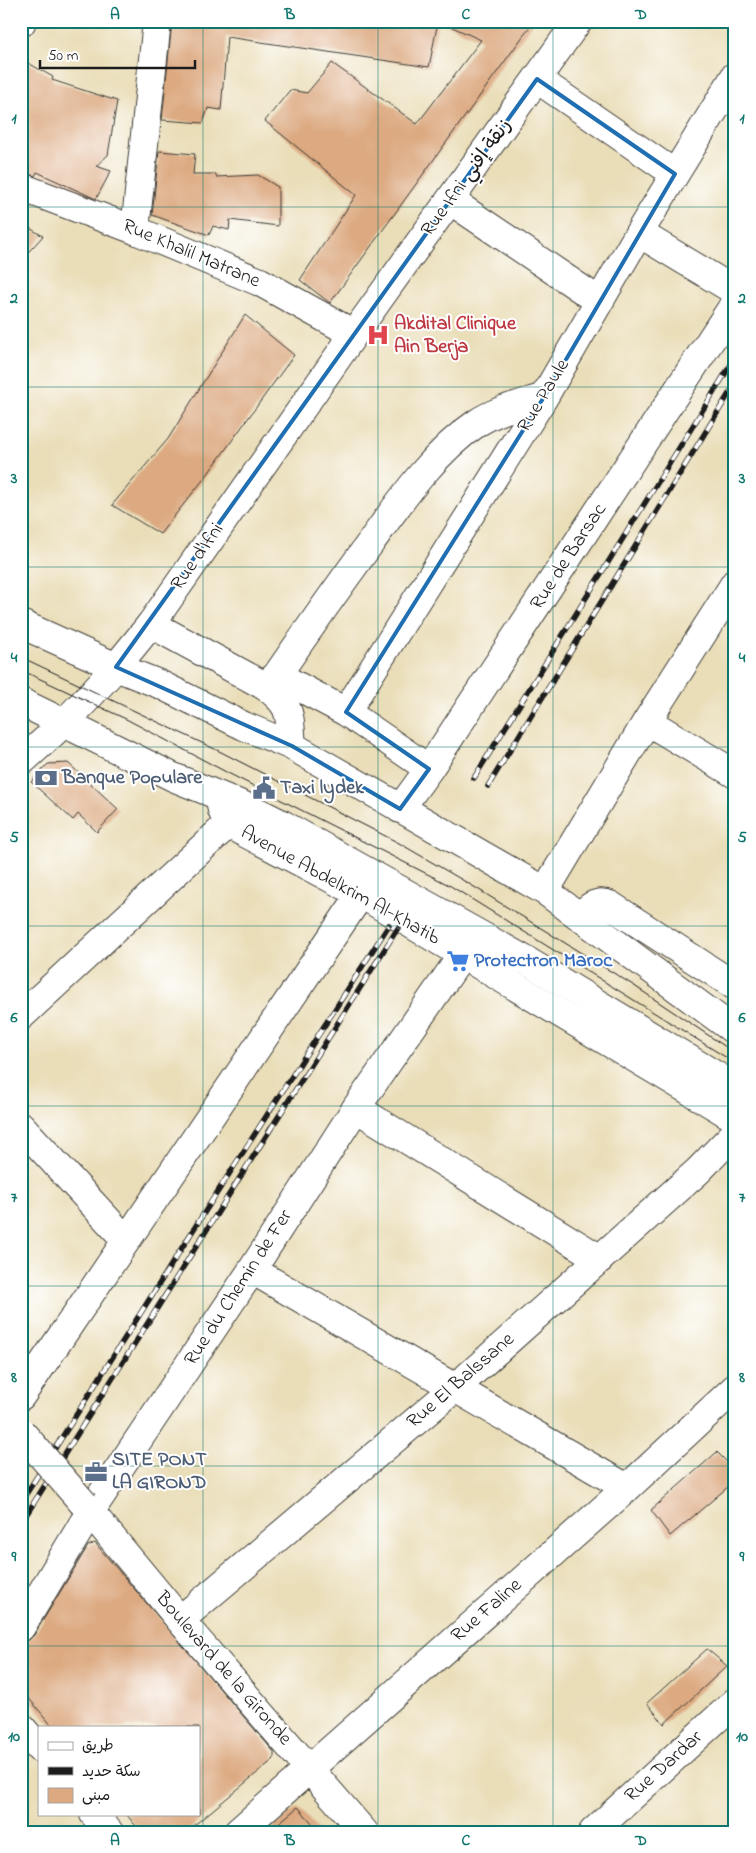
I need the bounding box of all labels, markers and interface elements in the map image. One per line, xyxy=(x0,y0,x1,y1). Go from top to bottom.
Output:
text: A xyxy=(110,3,120,27)
text: B xyxy=(284,3,296,27)
text: C xyxy=(462,3,471,27)
text: D xyxy=(634,3,647,27)
scale bar xyxy=(40,38,195,70)
text: 50 m xyxy=(48,45,79,67)
text: 1 xyxy=(11,107,17,131)
text: 1 xyxy=(739,107,745,131)
street label: Rue Ifni زنقة إفني xyxy=(414,113,520,243)
street label: Rue Khalil Matrane xyxy=(118,212,264,296)
text: 2 xyxy=(9,287,18,311)
text: 2 xyxy=(737,287,746,311)
place label: Akdital Clinique Ain Berja xyxy=(394,310,517,362)
hospital icon: Akdital Clinique Ain Berja xyxy=(365,322,391,348)
street label: Rue Paule xyxy=(511,354,577,438)
text: 3 xyxy=(10,467,18,491)
text: 3 xyxy=(738,467,746,491)
street label: Rue de Barsac xyxy=(524,498,614,616)
street label: Rue d'Ifni xyxy=(164,517,232,597)
text: 4 xyxy=(10,646,18,670)
text: 4 xyxy=(738,646,746,670)
place label: Banque Populare xyxy=(61,764,203,793)
bank icon: Banque Populare xyxy=(33,765,59,791)
place label: Taxi lydek xyxy=(280,774,365,804)
public building icon: Taxi lydek xyxy=(251,775,277,801)
street label: Avenue Abdelkrim Al-Khatib xyxy=(235,819,446,953)
text: 5 xyxy=(9,826,19,850)
text: 5 xyxy=(737,826,747,850)
place label: Protectron Maroc xyxy=(474,947,613,976)
supermarket icon: Protectron Maroc xyxy=(445,948,471,974)
text: 6 xyxy=(9,1006,18,1030)
text: 6 xyxy=(737,1006,746,1030)
text: 7 xyxy=(11,1186,18,1210)
text: 7 xyxy=(739,1186,746,1210)
street label: Rue du Chemin de Fer xyxy=(178,1204,301,1372)
street label: Rue El Balssane xyxy=(401,1326,521,1436)
text: 8 xyxy=(10,1366,17,1390)
text: 8 xyxy=(738,1366,745,1390)
place label: SITE PONT LA GIROND xyxy=(112,1446,207,1498)
office icon: SITE PONT LA GIROND xyxy=(83,1459,109,1485)
text: 9 xyxy=(11,1545,17,1569)
text: 9 xyxy=(739,1545,745,1569)
street label: Rue Faline xyxy=(445,1572,529,1650)
street label: Boulevard de la Gironde xyxy=(147,1585,298,1752)
street label: Rue Dardar xyxy=(619,1723,710,1810)
text: 10 xyxy=(8,1725,20,1749)
text: 10 xyxy=(736,1725,748,1749)
legend xyxy=(38,1726,200,1816)
text: طريق xyxy=(82,1735,114,1757)
text: سكة حديد xyxy=(82,1761,141,1783)
text: مبنى xyxy=(82,1785,110,1807)
text: A xyxy=(110,1829,120,1853)
text: B xyxy=(284,1829,296,1853)
text: C xyxy=(462,1829,471,1853)
text: D xyxy=(634,1829,647,1853)

